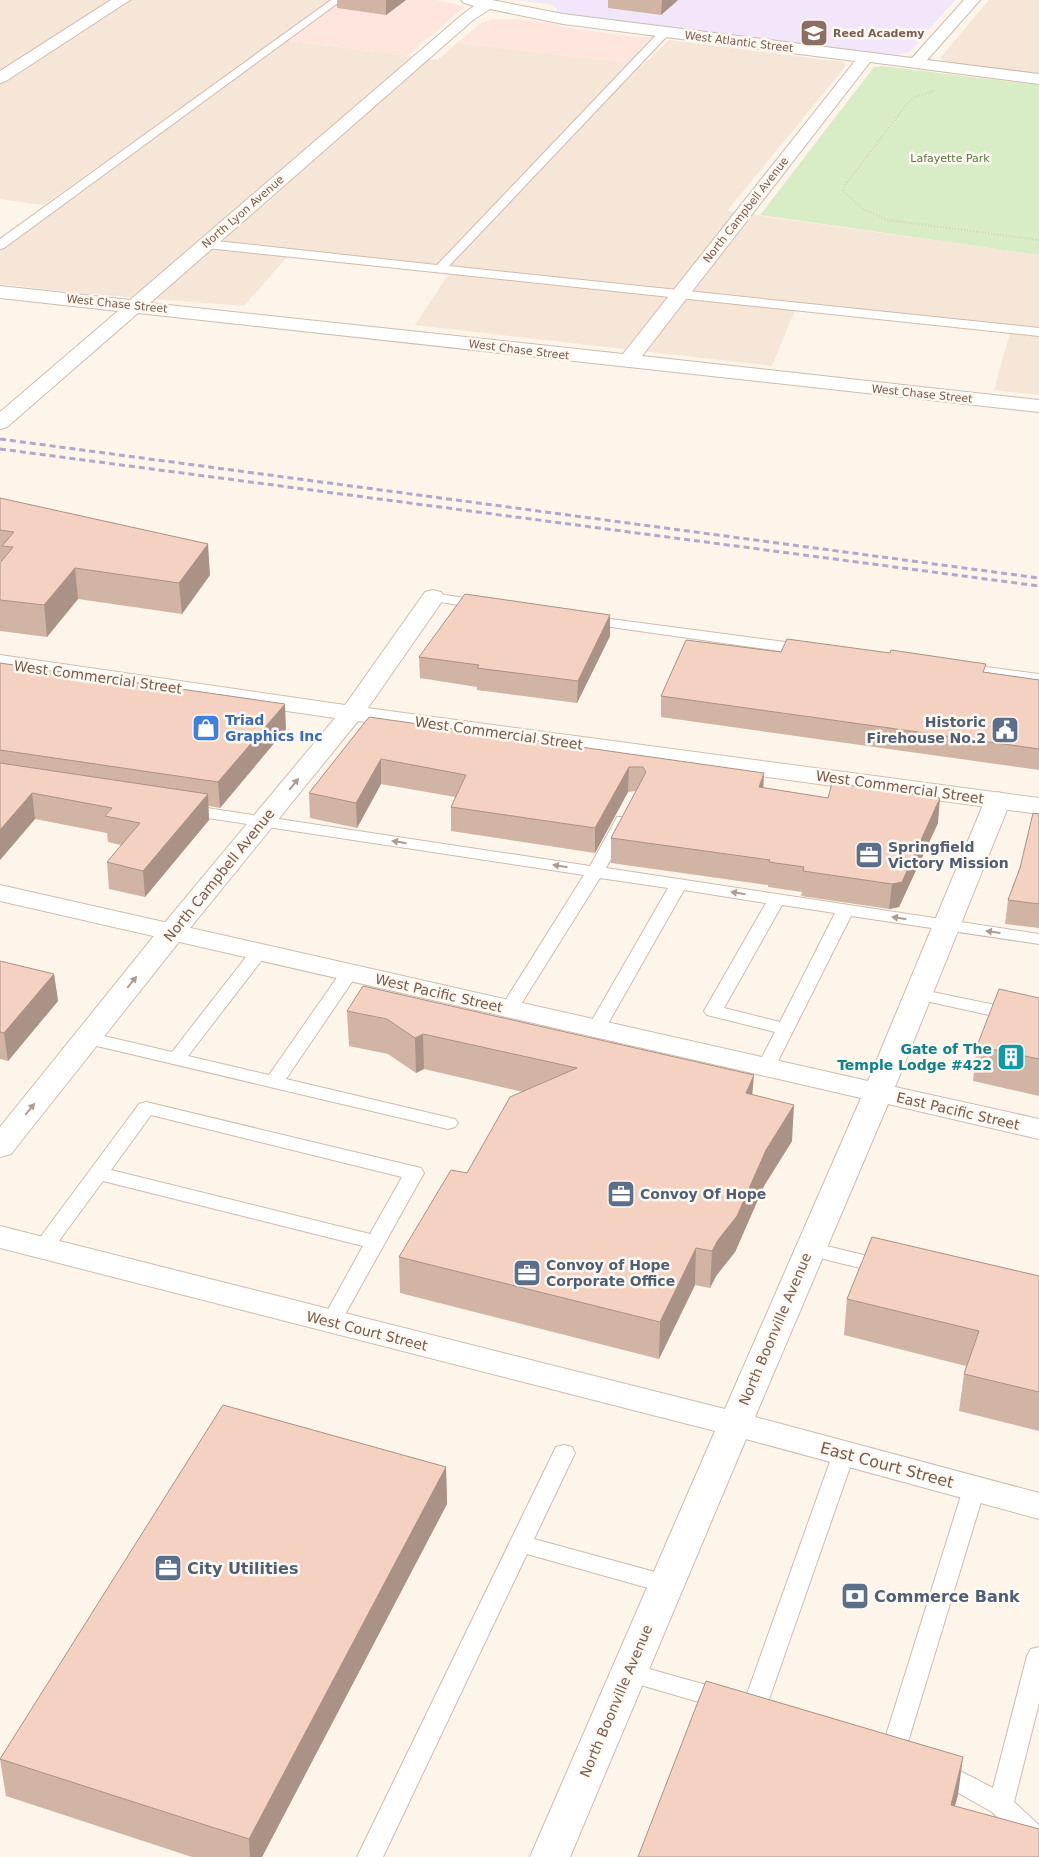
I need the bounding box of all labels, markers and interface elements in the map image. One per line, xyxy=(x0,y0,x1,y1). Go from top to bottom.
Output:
school or university icon: Reed Academy xyxy=(799,18,829,48)
place label: Reed Academy xyxy=(833,27,925,40)
street label: West Atlantic Street xyxy=(684,29,795,55)
park label: Lafayette Park xyxy=(910,152,990,165)
street label: North Campbell Avenue xyxy=(701,154,791,265)
street label: North Lyon Avenue xyxy=(200,173,287,251)
street label: West Chase Street xyxy=(66,292,169,316)
street label: West Chase Street xyxy=(468,337,571,363)
street label: West Chase Street xyxy=(871,382,974,406)
street label: West Commercial Street xyxy=(13,657,184,697)
place label: Triad Graphics Inc xyxy=(225,712,323,744)
shop icon: Triad Graphics Inc xyxy=(191,713,221,743)
street label: West Commercial Street xyxy=(414,713,585,753)
place label: Historic Firehouse No.2 xyxy=(867,714,986,746)
public building icon: Historic Firehouse No.2 xyxy=(990,715,1020,745)
street label: West Commercial Street xyxy=(815,767,986,807)
one-way arrow xyxy=(288,777,299,790)
street label: North Campbell Avenue xyxy=(160,805,278,945)
one-way arrow xyxy=(391,838,407,846)
place label: Springfield Victory Mission xyxy=(888,839,1009,871)
office icon: Springfield Victory Mission xyxy=(854,840,884,870)
one-way arrow xyxy=(552,862,568,870)
one-way arrow xyxy=(730,889,746,897)
one-way arrow xyxy=(890,913,906,921)
one-way arrow xyxy=(985,927,1001,935)
street label: West Pacific Street xyxy=(374,971,505,1016)
one-way arrow xyxy=(126,976,137,989)
place label: Gate of The Temple Lodge #422 xyxy=(837,1041,992,1073)
building icon: Gate of The Temple Lodge #422 xyxy=(996,1042,1026,1072)
street label: East Pacific Street xyxy=(895,1089,1022,1133)
one-way arrow xyxy=(25,1103,36,1116)
office icon: Convoy Of Hope xyxy=(606,1179,636,1209)
place label: Convoy Of Hope xyxy=(640,1186,766,1202)
street label: North Boonville Avenue xyxy=(736,1250,814,1408)
place label: Convoy of Hope Corporate Office xyxy=(546,1257,675,1289)
office icon: Convoy of Hope Corporate Office xyxy=(512,1258,542,1288)
street label: West Court Street xyxy=(305,1308,430,1354)
street label: East Court Street xyxy=(818,1438,956,1492)
office icon: City Utilities xyxy=(153,1553,183,1583)
place label: City Utilities xyxy=(187,1559,298,1578)
bank icon: Commerce Bank xyxy=(840,1581,870,1611)
place label: Commerce Bank xyxy=(874,1587,1020,1606)
street label: North Boonville Avenue xyxy=(577,1622,655,1780)

